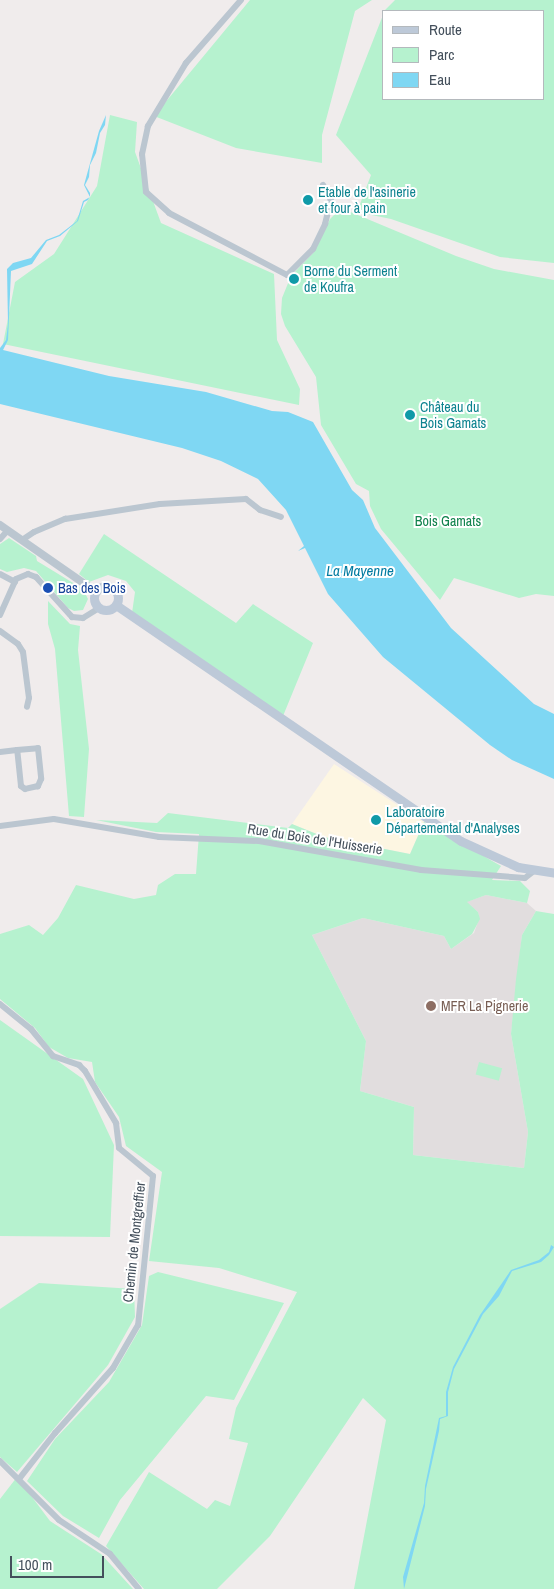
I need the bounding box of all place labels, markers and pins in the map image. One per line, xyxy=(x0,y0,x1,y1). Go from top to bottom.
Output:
place label: Etable de l'asinerie et four à pain xyxy=(318,184,416,216)
marker: Etable de l'asinerie et four à pain xyxy=(302,194,314,206)
place label: Borne du Serment de Koufra xyxy=(304,263,397,296)
marker: Borne du Serment de Koufra xyxy=(288,273,300,285)
place label: Château du Bois Gamats xyxy=(420,399,486,432)
marker: Château du Bois Gamats xyxy=(404,409,416,421)
place label: Bas des Bois xyxy=(58,580,126,596)
marker: Bas des Bois xyxy=(42,582,54,594)
place label: Laboratoire Départemental d'Analyses xyxy=(386,804,520,836)
marker: Laboratoire Départemental d'Analyses xyxy=(370,814,382,826)
place label: MFR La Pignerie xyxy=(441,998,528,1014)
marker: MFR La Pignerie xyxy=(425,1000,437,1012)

